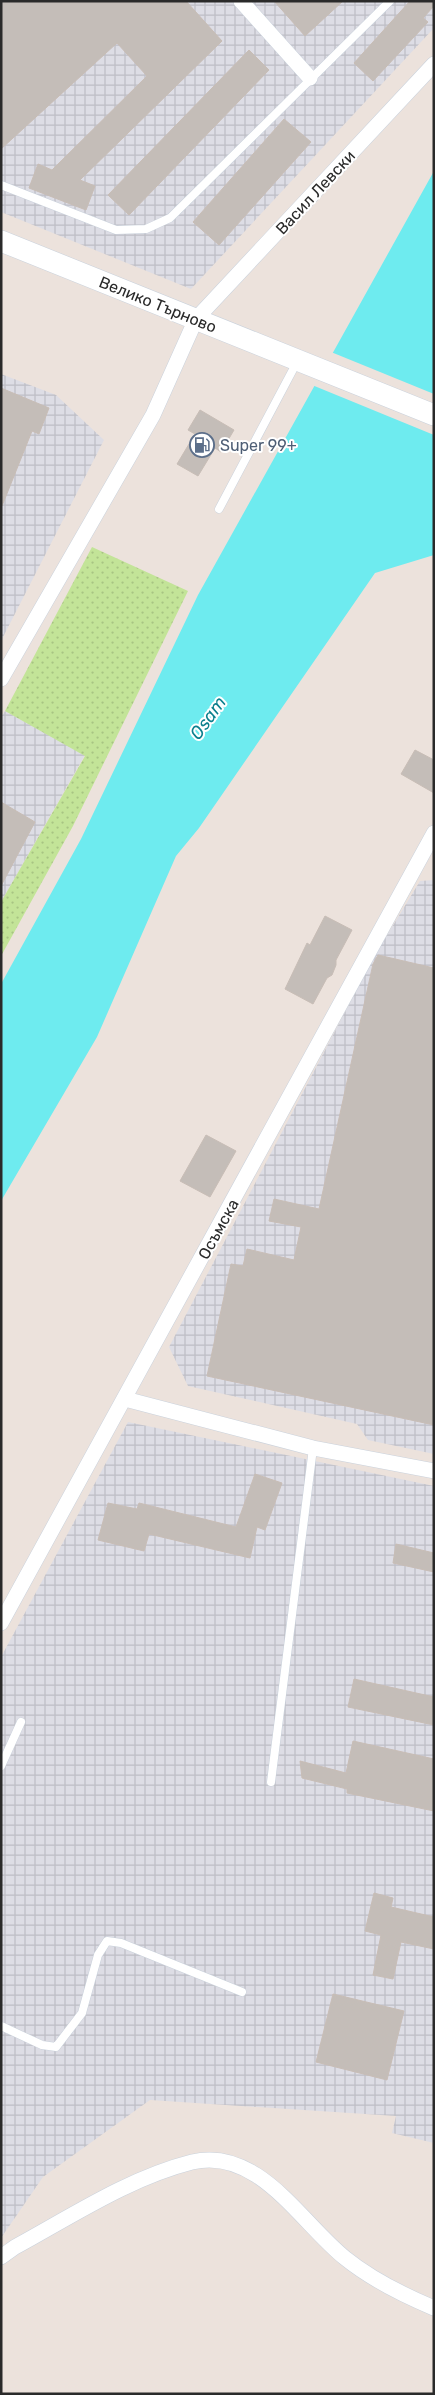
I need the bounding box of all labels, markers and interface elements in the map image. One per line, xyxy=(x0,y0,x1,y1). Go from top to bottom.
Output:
street label: Васил Левски xyxy=(272,146,359,238)
street label: Велико Търново xyxy=(96,272,219,337)
fuel station icon: Super 99+ xyxy=(189,432,215,458)
place label: Super 99+ xyxy=(220,436,297,455)
water label: Osam xyxy=(185,692,231,744)
street label: Осъмска xyxy=(194,1196,243,1263)

